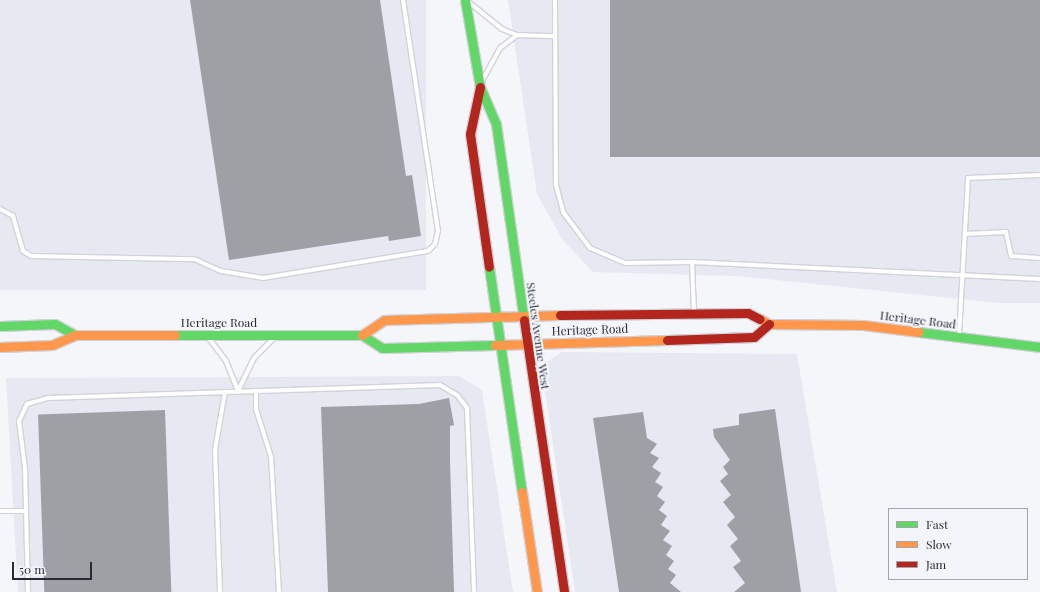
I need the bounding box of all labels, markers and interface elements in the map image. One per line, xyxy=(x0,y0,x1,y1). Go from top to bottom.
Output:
street label: Steeles Avenue West xyxy=(523,281,553,391)
street label: Heritage Road xyxy=(879,308,957,332)
street label: Heritage Road xyxy=(181,316,257,330)
street label: Heritage Road xyxy=(551,321,629,339)
legend xyxy=(888,508,1028,580)
text: Fast xyxy=(926,516,948,532)
text: Slow xyxy=(926,536,952,552)
scale bar xyxy=(14,554,94,580)
text: Jam xyxy=(926,556,946,572)
text: 50 m xyxy=(19,561,45,577)

